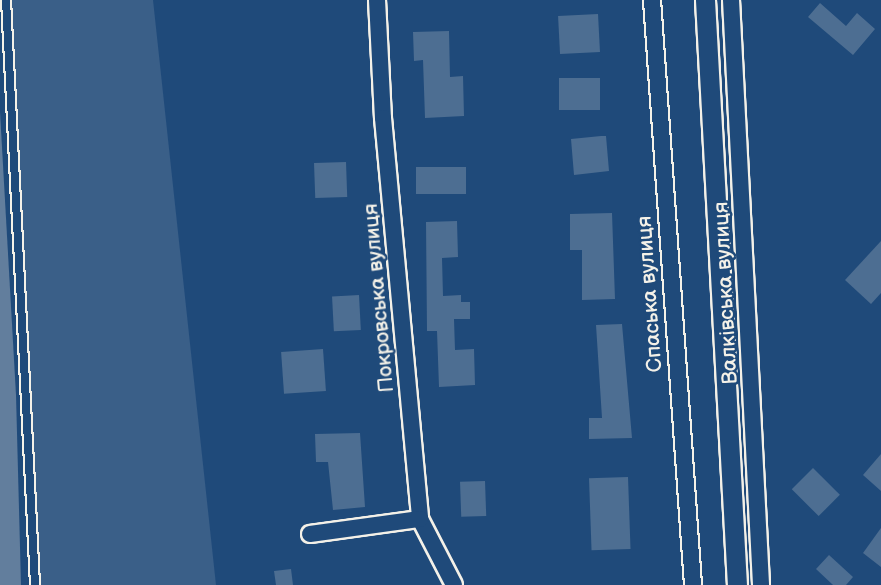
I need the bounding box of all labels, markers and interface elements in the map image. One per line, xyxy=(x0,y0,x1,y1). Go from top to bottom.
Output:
street label: Валківська вулиця xyxy=(709,201,743,385)
street label: Покровська вулиця xyxy=(358,202,400,394)
street label: Спаська вулиця xyxy=(632,215,668,373)

